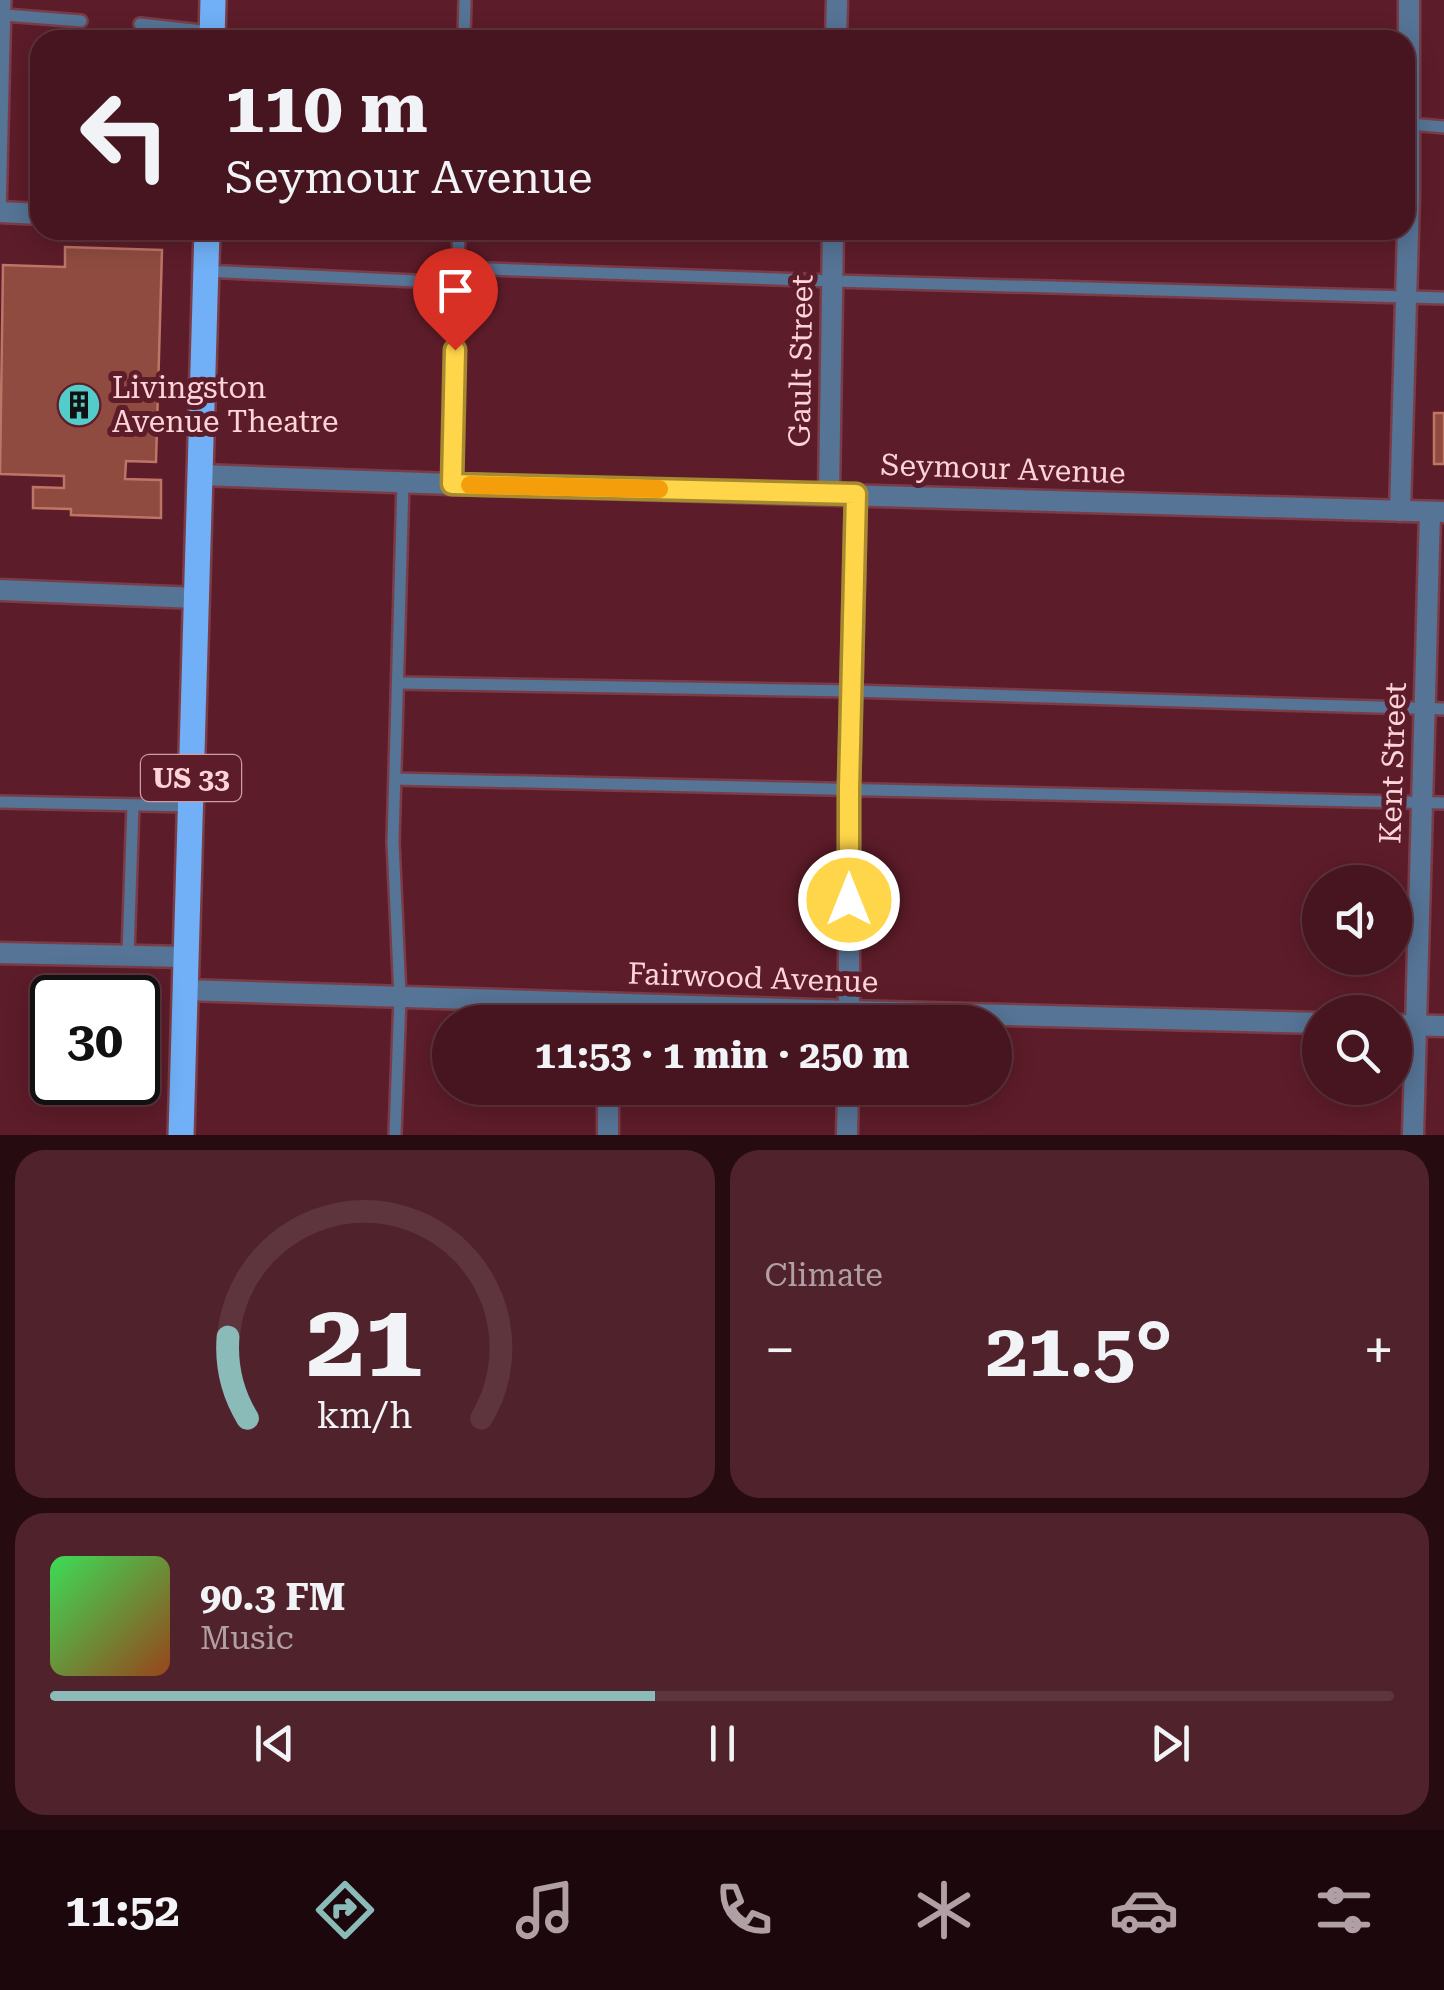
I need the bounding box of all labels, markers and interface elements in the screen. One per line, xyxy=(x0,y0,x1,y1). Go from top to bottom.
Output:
text: 110 m xyxy=(225,67,428,149)
icon: left xyxy=(60,70,190,200)
text: Seymour Avenue xyxy=(225,151,593,204)
pin xyxy=(413,248,498,351)
icon: arrive xyxy=(428,263,483,318)
street label: Gault Street xyxy=(781,274,820,448)
place label: Livingston Avenue Theatre xyxy=(112,370,339,439)
building icon: Livingston Avenue Theatre xyxy=(56,382,102,428)
street label: Seymour Avenue xyxy=(880,447,1126,490)
street label: Kent Street xyxy=(1372,681,1413,844)
road number: US 33 xyxy=(141,755,241,801)
position arrow xyxy=(797,848,901,952)
map controls xyxy=(1302,865,1412,1105)
button: sound xyxy=(1302,865,1412,975)
street label: Fairwood Avenue xyxy=(627,956,879,999)
speed limit sign: 30 xyxy=(30,975,160,1105)
button: search xyxy=(1302,995,1412,1105)
text: 11:53 · 1 min · 250 m xyxy=(535,1033,909,1077)
text: Climate xyxy=(765,1256,883,1294)
text: 21 xyxy=(307,1280,423,1401)
text: 21.5° xyxy=(986,1306,1173,1394)
text: − xyxy=(765,1318,795,1382)
text: + xyxy=(1363,1318,1394,1382)
text: km/h xyxy=(317,1395,413,1437)
text: 90.3 FM xyxy=(200,1575,346,1619)
text: Music xyxy=(200,1619,294,1657)
icon: previous xyxy=(247,1716,302,1771)
icon: pause xyxy=(695,1716,750,1771)
icon: next xyxy=(1143,1716,1198,1771)
icon: directions xyxy=(310,1875,380,1945)
icon: music xyxy=(510,1875,580,1945)
icon: phone xyxy=(709,1875,779,1945)
icon: climate xyxy=(909,1875,979,1945)
icon: car xyxy=(1109,1875,1179,1945)
icon: filters xyxy=(1309,1875,1379,1945)
text: 11:52 xyxy=(65,1884,180,1937)

